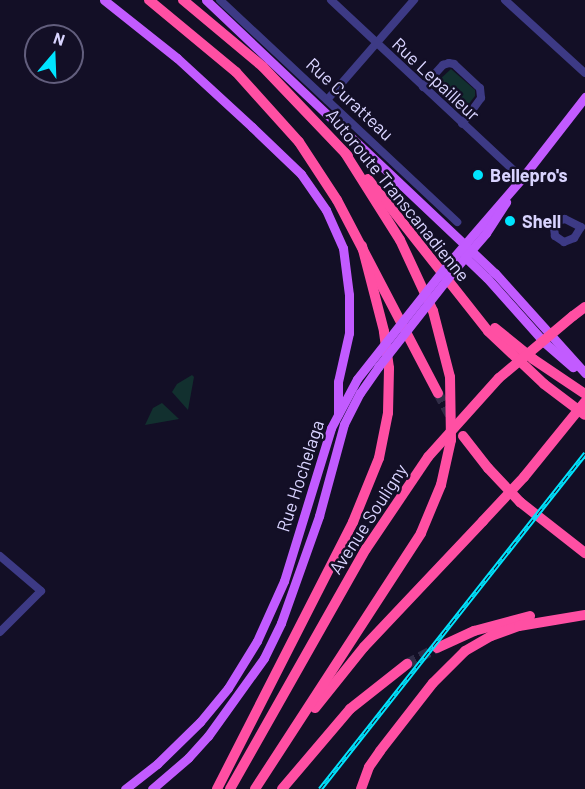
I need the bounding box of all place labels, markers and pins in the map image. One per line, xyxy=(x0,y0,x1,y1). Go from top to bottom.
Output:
place label: Bellepro's xyxy=(490,164,568,186)
marker: Bellepro's xyxy=(471,168,485,182)
place label: Shell xyxy=(522,210,561,232)
marker: Shell xyxy=(503,214,517,228)

